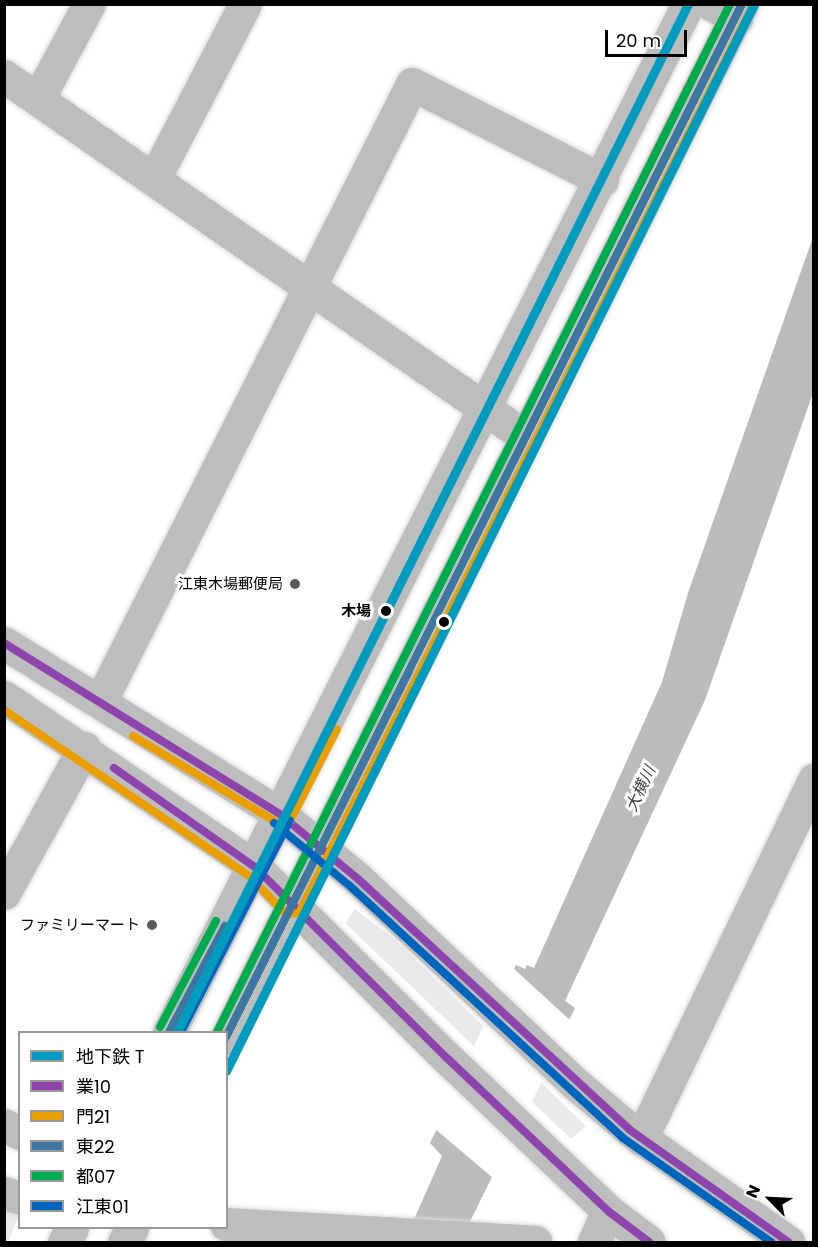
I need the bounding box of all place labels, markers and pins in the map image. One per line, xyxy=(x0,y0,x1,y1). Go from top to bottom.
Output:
place label: 江東木場郵便局 xyxy=(178,575,283,593)
marker: 江東木場郵便局 xyxy=(288,577,302,591)
marker: 木場 xyxy=(376,601,396,621)
place label: 木場 xyxy=(341,602,371,620)
unlabelled marker xyxy=(438,616,450,628)
place label: ファミリーマート xyxy=(20,916,140,934)
marker: ファミリーマート xyxy=(145,918,159,932)

